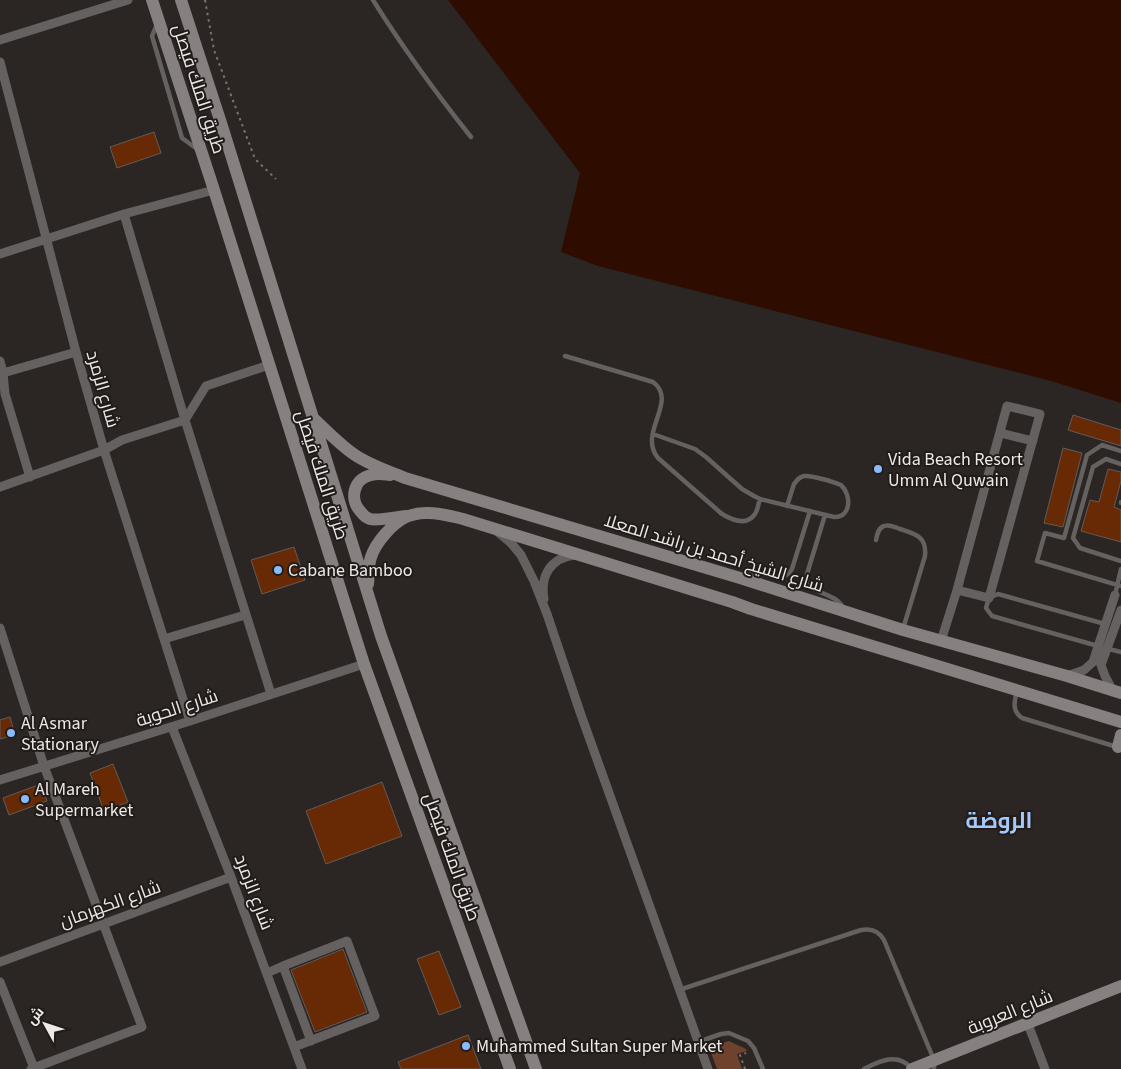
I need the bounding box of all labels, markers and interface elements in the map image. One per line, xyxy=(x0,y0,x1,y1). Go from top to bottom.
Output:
street label: طريق الملك فيصل xyxy=(166,21,231,157)
street label: شارع الزمرد xyxy=(80,348,125,431)
street label: طريق الملك فيصل xyxy=(289,407,354,543)
place label: Vida Beach Resort Umm Al Quwain xyxy=(888,447,1023,493)
marker: Vida Beach Resort Umm Al Quwain xyxy=(872,463,884,475)
street label: شارع الشيخ أحمد بن راشد المعلا xyxy=(601,508,827,599)
place label: Cabane Bamboo xyxy=(288,558,413,583)
marker: Cabane Bamboo xyxy=(272,564,284,576)
street label: شارع الحوية xyxy=(133,683,221,733)
place label: Al Asmar Stationary xyxy=(21,711,100,757)
marker: Al Asmar Stationary xyxy=(5,727,17,739)
place label: Al Mareh Supermarket xyxy=(35,777,133,823)
street label: طريق الملك فيصل xyxy=(417,790,486,925)
marker: Al Mareh Supermarket xyxy=(19,793,31,805)
district label: الروضة xyxy=(966,805,1032,837)
street label: شارع الزمرد xyxy=(228,851,279,934)
street label: شارع الكهرمان xyxy=(56,875,164,934)
street label: شارع العروبة xyxy=(964,984,1057,1041)
north arrow xyxy=(20,999,70,1049)
text: ش xyxy=(22,1003,49,1030)
place label: Muhammed Sultan Super Market xyxy=(476,1034,722,1059)
marker: Muhammed Sultan Super Market xyxy=(460,1040,472,1052)

